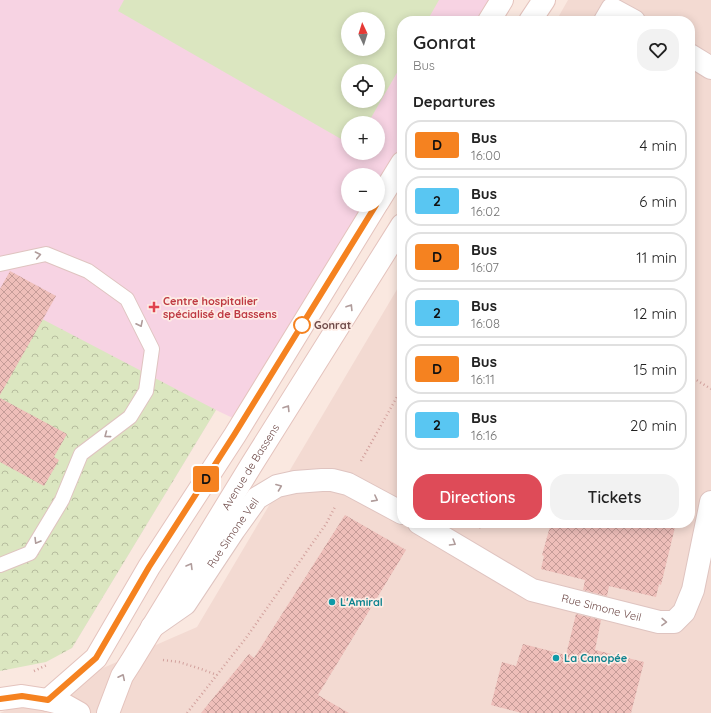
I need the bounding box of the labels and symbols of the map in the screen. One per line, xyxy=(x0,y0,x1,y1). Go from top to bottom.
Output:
north arrow xyxy=(341,12,385,56)
one-way arrow xyxy=(35,252,41,260)
place label: Centre hospitalier spécialisé de Bassens xyxy=(163,294,277,321)
marker: Centre hospitalier spécialisé de Bassens xyxy=(148,301,160,313)
one-way arrow xyxy=(346,304,353,311)
marker: Gonrat xyxy=(293,316,311,334)
place label: Gonrat xyxy=(314,318,351,332)
one-way arrow xyxy=(135,320,143,327)
one-way arrow xyxy=(283,405,290,412)
street label: Avenue de Bassens xyxy=(219,421,282,512)
one-way arrow xyxy=(104,430,111,437)
line badge: D xyxy=(193,466,219,492)
one-way arrow xyxy=(275,483,282,491)
one-way arrow xyxy=(371,494,378,502)
street label: Rue Simone Veil xyxy=(204,495,262,570)
one-way arrow xyxy=(34,537,41,544)
one-way arrow xyxy=(448,538,455,545)
one-way arrow xyxy=(185,563,192,570)
street label: Rue Simone Veil xyxy=(560,591,643,624)
place label: L'Amiral xyxy=(340,595,383,609)
marker: L'Amiral xyxy=(327,597,337,607)
one-way arrow xyxy=(661,618,667,626)
place label: La Canopée xyxy=(564,651,628,665)
marker: La Canopée xyxy=(551,653,561,663)
one-way arrow xyxy=(117,674,125,681)

